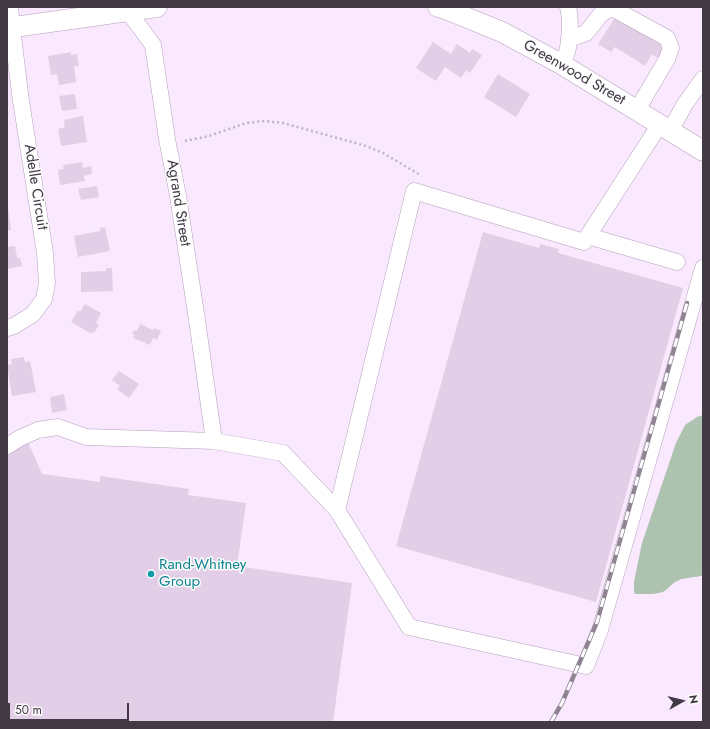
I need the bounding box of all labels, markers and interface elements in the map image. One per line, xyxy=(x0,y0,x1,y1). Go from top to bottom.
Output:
street label: Greenwood Street xyxy=(520,36,628,110)
street label: Adelle Circuit xyxy=(19,143,51,231)
street label: Agrand Street xyxy=(162,158,194,248)
place label: Rand-Whitney Group xyxy=(159,556,246,591)
marker: Rand-Whitney Group xyxy=(146,569,156,579)
north arrow xyxy=(662,681,702,721)
text: N xyxy=(685,694,702,705)
scale bar xyxy=(10,695,131,721)
text: 50 m xyxy=(15,701,42,719)

